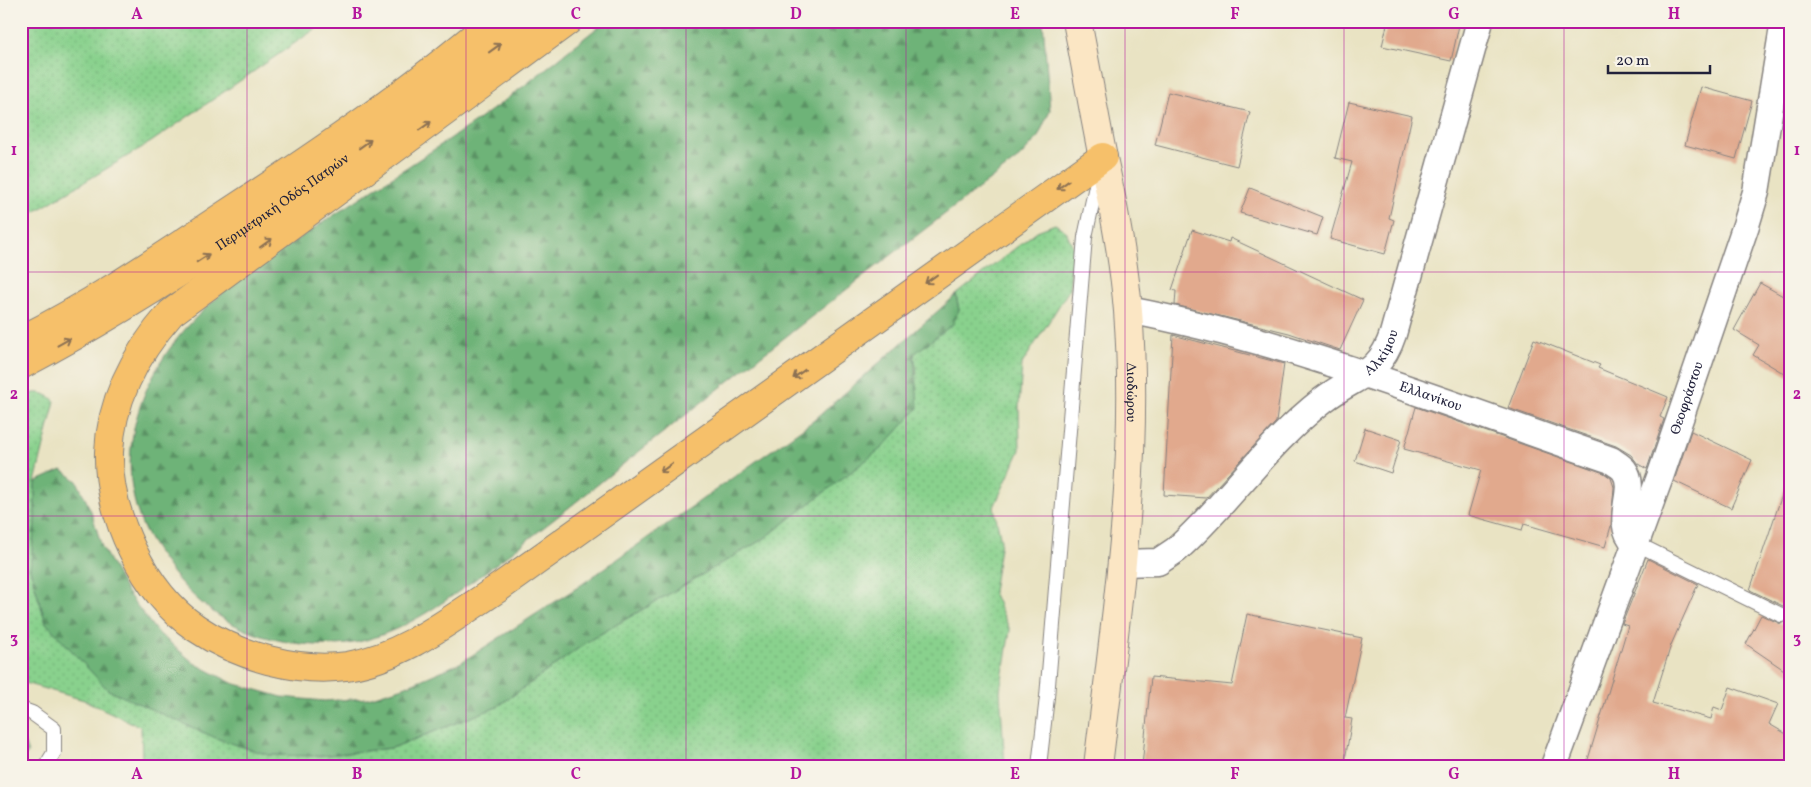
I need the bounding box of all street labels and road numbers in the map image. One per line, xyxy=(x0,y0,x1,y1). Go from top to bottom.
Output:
street label: Περιμετρική Οδός Πατρών xyxy=(212,149,353,255)
street label: Αλκίμου xyxy=(1360,327,1403,380)
street label: Θεοφράστου xyxy=(1666,359,1708,437)
street label: Διοδώρου xyxy=(1121,362,1141,423)
street label: Ελλανίκου xyxy=(1397,377,1465,416)

